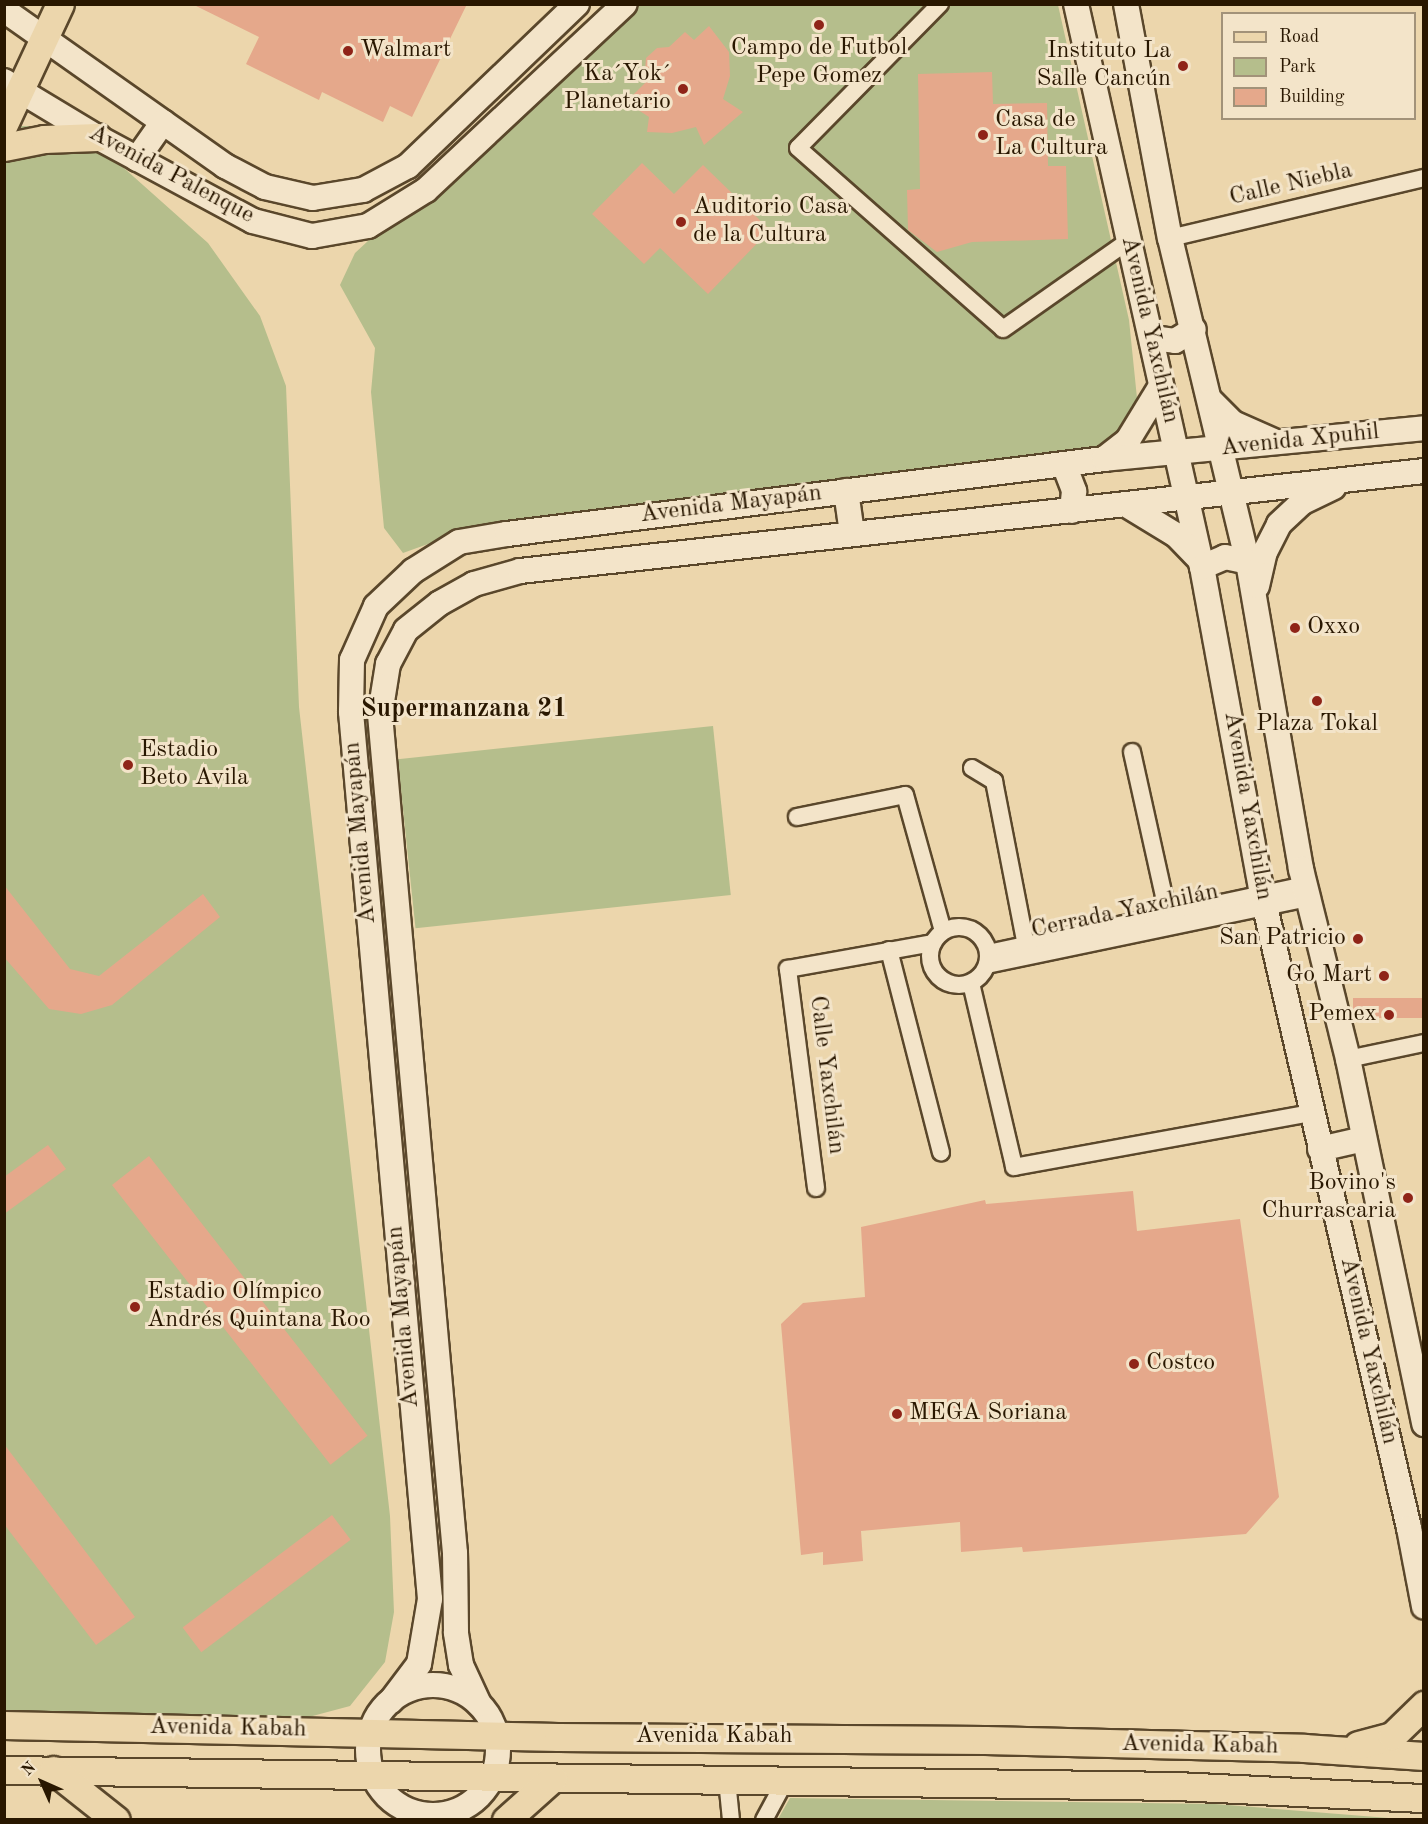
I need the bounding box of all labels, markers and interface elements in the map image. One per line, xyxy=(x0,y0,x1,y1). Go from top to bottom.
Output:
legend xyxy=(1221,12,1416,120)
marker: Campo de Futbol Pepe Gomez xyxy=(812,18,826,32)
text: Road xyxy=(1279,28,1319,46)
place label: Campo de Futbol Pepe Gomez xyxy=(731,35,907,91)
place label: Walmart xyxy=(360,37,451,65)
place label: Instituto La Salle Cancún xyxy=(1036,38,1171,94)
marker: Walmart xyxy=(341,44,355,58)
text: Park xyxy=(1279,58,1316,76)
marker: Instituto La Salle Cancún xyxy=(1176,59,1190,73)
place label: Ka´Yok´ Planetario xyxy=(564,61,671,117)
marker: Ka´Yok´ Planetario xyxy=(676,82,690,96)
text: Building xyxy=(1279,88,1344,106)
place label: Casa de La Cultura xyxy=(995,107,1108,163)
street label: Avenida Palenque xyxy=(83,119,259,231)
marker: Casa de La Cultura xyxy=(976,128,990,142)
street label: Calle Niebla xyxy=(1227,157,1355,213)
place label: Auditorio Casa de la Cultura xyxy=(693,194,849,250)
marker: Auditorio Casa de la Cultura xyxy=(674,215,688,229)
street label: Avenida Yaxchilán xyxy=(1113,234,1185,426)
street label: Avenida Xpuhil xyxy=(1219,418,1381,464)
street label: Avenida Mayapán xyxy=(639,480,823,530)
place label: Oxxo xyxy=(1307,614,1360,642)
marker: Oxxo xyxy=(1288,621,1302,635)
district label: Supermanzana 21 xyxy=(361,694,567,726)
marker: Plaza Tokal xyxy=(1310,694,1324,708)
street label: Avenida Yaxchilán xyxy=(1216,709,1278,903)
place label: Plaza Tokal xyxy=(1256,711,1378,739)
place label: Estadio Beto Avila xyxy=(140,737,249,793)
street label: Avenida Mayapán xyxy=(339,741,383,925)
marker: Estadio Beto Avila xyxy=(121,758,135,772)
street label: Cerrada Yaxchilán xyxy=(1029,878,1221,946)
place label: San Patricio xyxy=(1219,925,1346,953)
marker: San Patricio xyxy=(1351,932,1365,946)
place label: Go Mart xyxy=(1286,962,1372,990)
marker: Go Mart xyxy=(1377,969,1391,983)
street label: Calle Yaxchilán xyxy=(802,994,850,1156)
place label: Pemex xyxy=(1308,1001,1377,1029)
marker: Pemex xyxy=(1382,1008,1396,1022)
place label: Bovino's Churrascaria xyxy=(1262,1170,1396,1226)
marker: Bovino's Churrascaria xyxy=(1401,1191,1415,1205)
street label: Avenida Mayapán xyxy=(382,1225,426,1409)
street label: Avenida Yaxchilán xyxy=(1332,1255,1404,1447)
place label: Estadio Olímpico Andrés Quintana Roo xyxy=(147,1279,371,1335)
marker: Estadio Olímpico Andrés Quintana Roo xyxy=(128,1300,142,1314)
place label: Costco xyxy=(1146,1350,1215,1378)
marker: Costco xyxy=(1127,1357,1141,1371)
place label: MEGA Soriana xyxy=(909,1400,1067,1428)
marker: MEGA Soriana xyxy=(890,1407,904,1421)
street label: Avenida Kabah xyxy=(149,1713,307,1745)
street label: Avenida Kabah xyxy=(635,1723,793,1751)
street label: Avenida Kabah xyxy=(1121,1730,1279,1762)
north arrow xyxy=(12,1752,72,1812)
text: N xyxy=(19,1759,39,1779)

